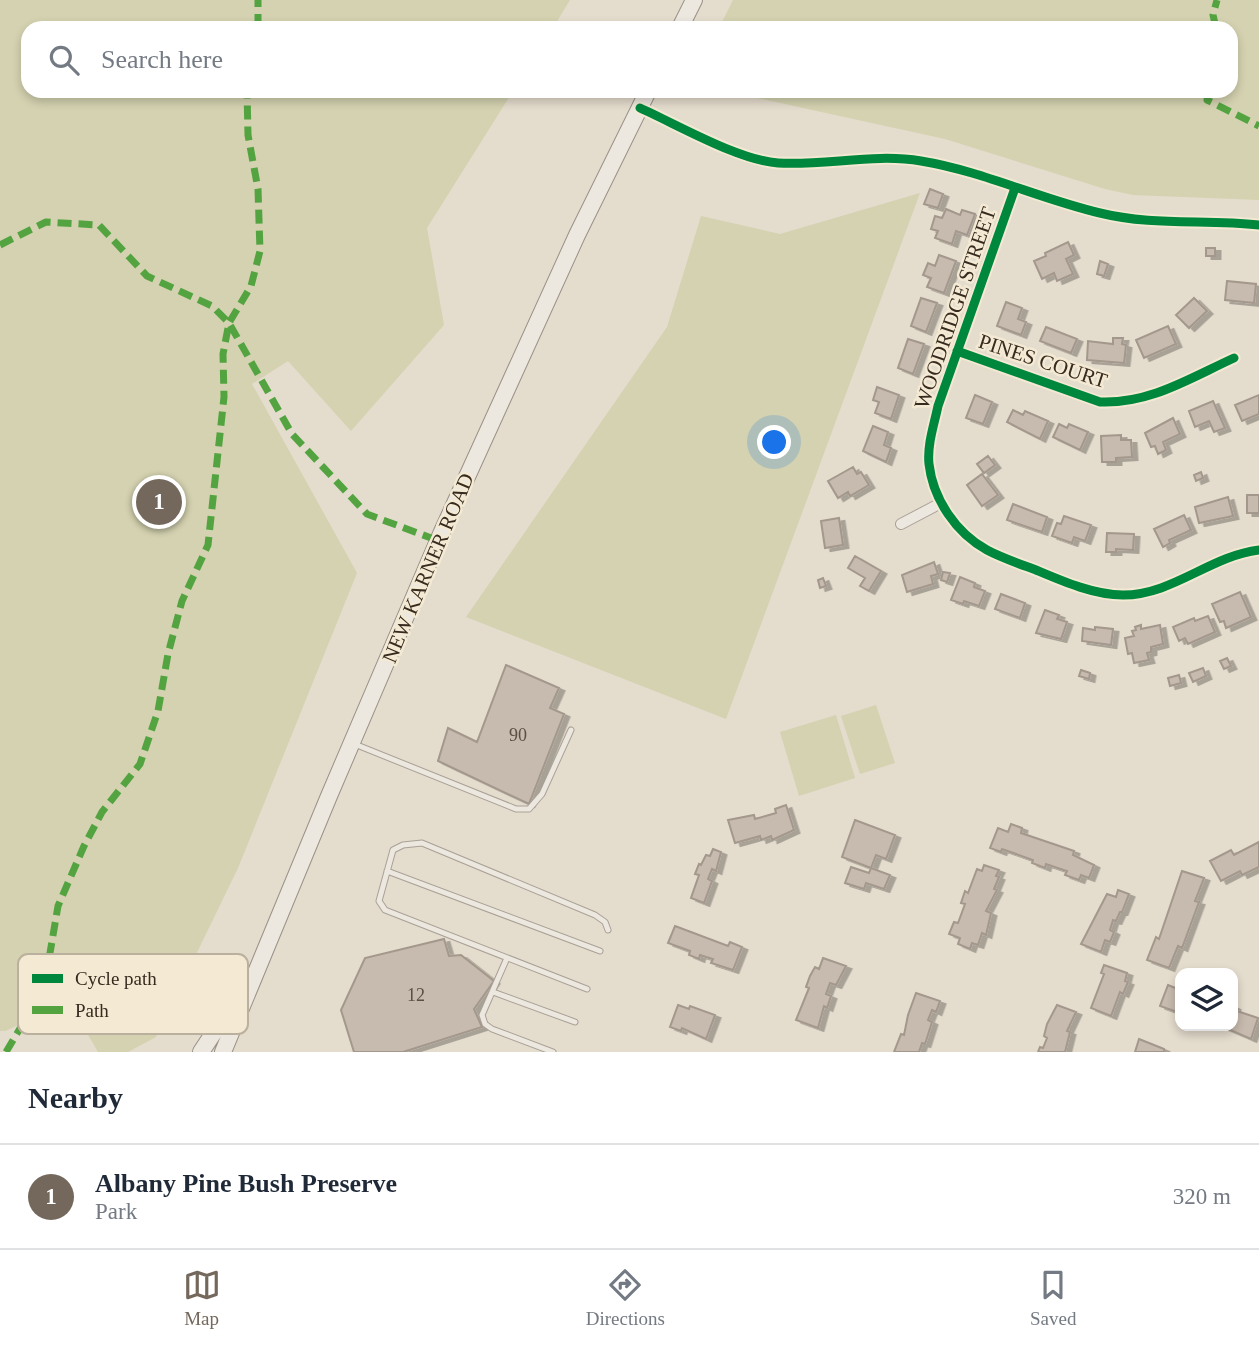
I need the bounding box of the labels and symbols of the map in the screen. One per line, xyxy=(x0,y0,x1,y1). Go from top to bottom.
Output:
street label: WOODRIDGE STREET xyxy=(909,204,1001,412)
street label: PINES COURT xyxy=(976,329,1110,393)
your location xyxy=(757,425,791,459)
street label: NEW KARNER ROAD xyxy=(377,470,479,666)
pin: 1 xyxy=(136,476,182,528)
house number: 90 xyxy=(509,725,527,745)
legend xyxy=(18,954,248,1034)
text: Cycle path xyxy=(75,968,157,989)
house number: 12 xyxy=(407,985,425,1005)
text: Path xyxy=(75,1000,109,1021)

